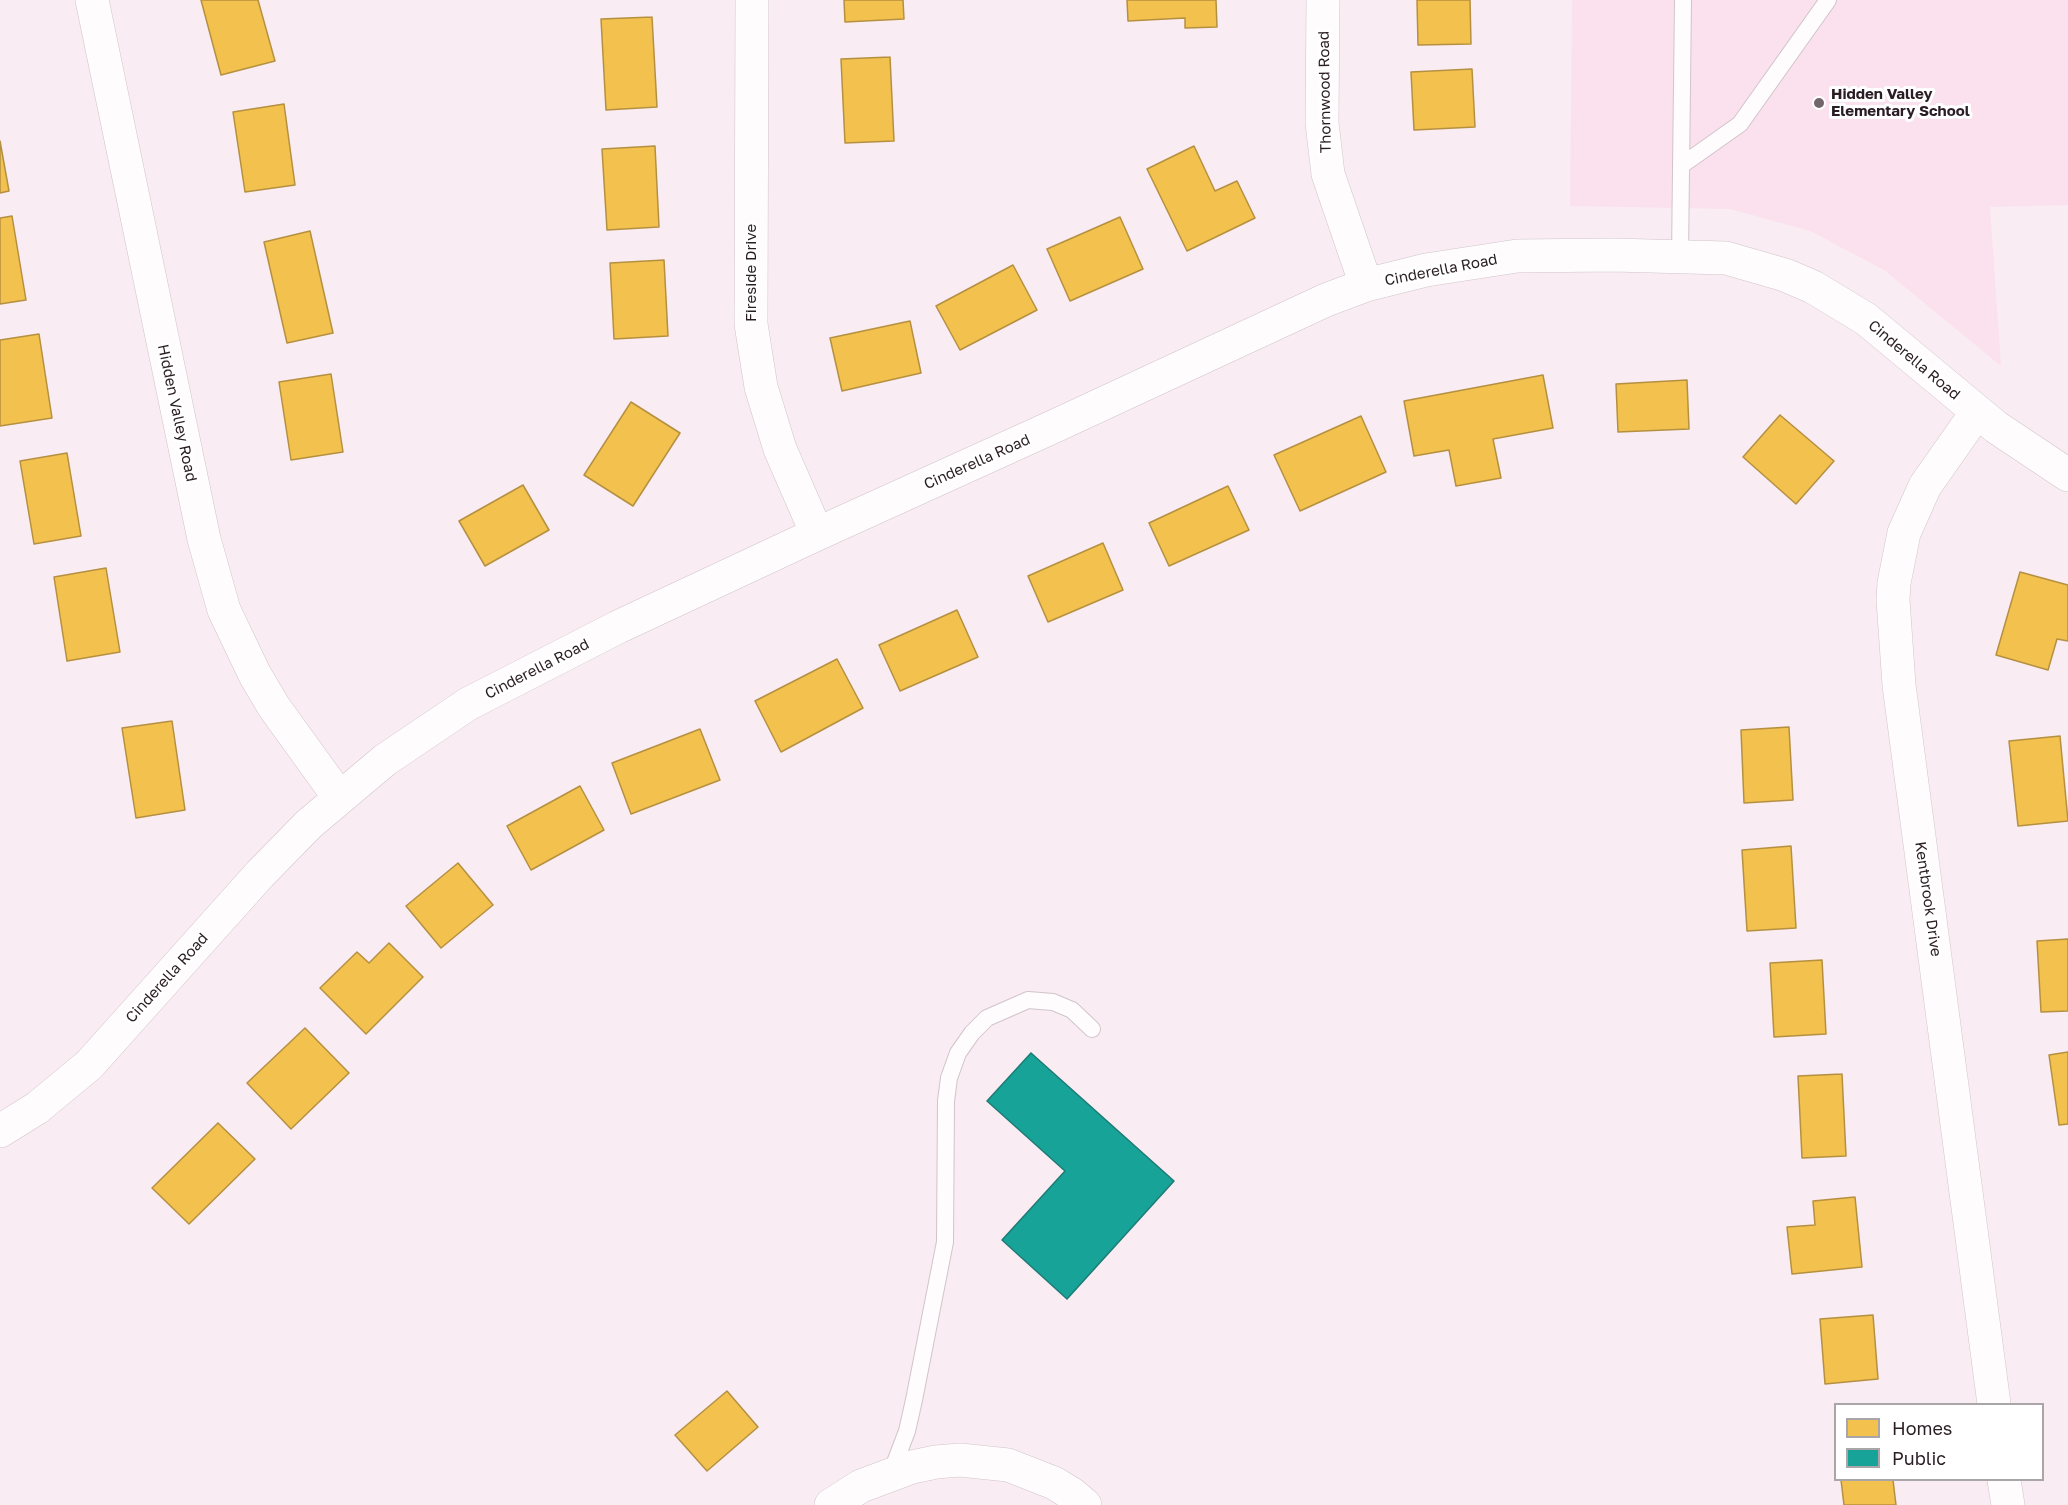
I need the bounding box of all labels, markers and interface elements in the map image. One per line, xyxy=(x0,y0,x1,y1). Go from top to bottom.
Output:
street label: Thornwood Road xyxy=(1315,31,1335,153)
place label: Hidden Valley Elementary School xyxy=(1831,85,1970,120)
marker: Hidden Valley Elementary School xyxy=(1812,96,1826,110)
street label: Fireside Drive xyxy=(742,224,760,322)
street label: Cinderella Road xyxy=(1383,250,1499,290)
street label: Cinderella Road xyxy=(1864,316,1964,404)
street label: Hidden Valley Road xyxy=(154,343,200,483)
street label: Cinderella Road xyxy=(921,431,1033,493)
street label: Cinderella Road xyxy=(482,635,592,703)
street label: Kentbrook Drive xyxy=(1911,840,1945,958)
street label: Cinderella Road xyxy=(122,929,212,1027)
legend xyxy=(1834,1403,2044,1481)
text: Homes xyxy=(1892,1417,1952,1439)
text: Public xyxy=(1892,1447,1946,1469)

